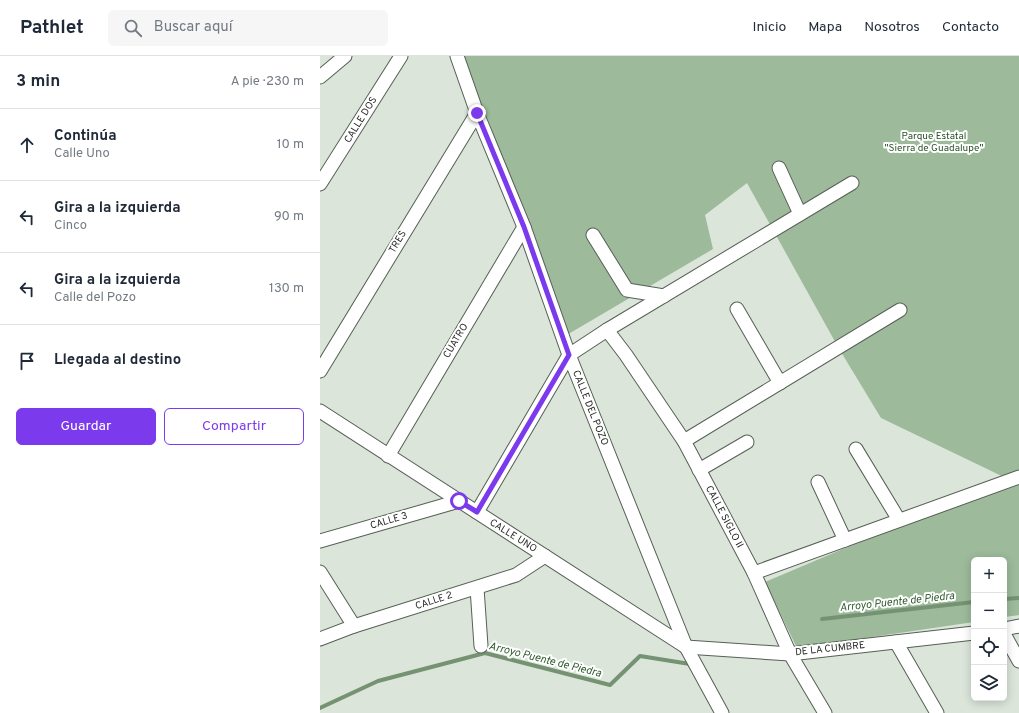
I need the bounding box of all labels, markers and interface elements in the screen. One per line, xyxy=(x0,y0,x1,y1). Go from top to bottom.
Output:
search box xyxy=(108,10,388,46)
text: Pathlet xyxy=(20,16,84,40)
icon: search xyxy=(122,17,144,39)
text: Buscar aquí xyxy=(154,18,233,37)
text: Inicio xyxy=(753,19,786,36)
text: Mapa xyxy=(808,19,842,36)
text: Nosotros xyxy=(864,19,920,36)
text: Contacto xyxy=(942,19,999,36)
text: 3 min xyxy=(16,71,60,93)
text: A pie · 230 m xyxy=(231,74,304,90)
street label: CALLE DOS xyxy=(342,94,380,146)
route end xyxy=(468,104,486,122)
text: Continúa xyxy=(54,127,116,146)
park label: Parque Estatal "Sierra de Guadalupe" xyxy=(885,130,983,155)
icon: ahead xyxy=(16,134,38,156)
text: 10 m xyxy=(277,137,304,153)
text: Calle Uno xyxy=(54,146,110,162)
text: Gira a la izquierda xyxy=(54,199,181,218)
icon: left xyxy=(16,206,38,228)
text: 90 m xyxy=(274,209,304,225)
text: Cinco xyxy=(54,218,87,234)
street label: TRES xyxy=(386,228,410,256)
text: Gira a la izquierda xyxy=(54,271,181,290)
icon: left xyxy=(16,278,38,300)
text: 130 m xyxy=(269,281,304,297)
text: Calle del Pozo xyxy=(54,290,136,306)
street label: CUATRO xyxy=(441,321,471,361)
icon: arrive xyxy=(16,350,38,372)
text: Llegada al destino xyxy=(54,351,181,370)
street label: CALLE DEL POZO xyxy=(569,368,611,448)
button: Guardar xyxy=(16,408,156,445)
button: Compartir xyxy=(164,408,304,445)
street label: CALLE SIGLO II xyxy=(702,484,746,550)
route start xyxy=(450,492,468,510)
street label: CALLE 3 xyxy=(369,509,409,533)
street label: CALLE UNO xyxy=(487,516,539,556)
map controls xyxy=(971,557,1007,701)
button: + xyxy=(971,557,1007,593)
street label: CALLE 2 xyxy=(414,589,454,613)
water label: Arroyo Puente de Piedra xyxy=(839,589,955,615)
button: − xyxy=(971,593,1007,629)
button: locate xyxy=(971,629,1007,665)
water label: Arroyo Puente de Piedra xyxy=(487,639,603,681)
street label: DE LA CUMBRE xyxy=(794,639,866,659)
button: layers xyxy=(971,665,1007,701)

